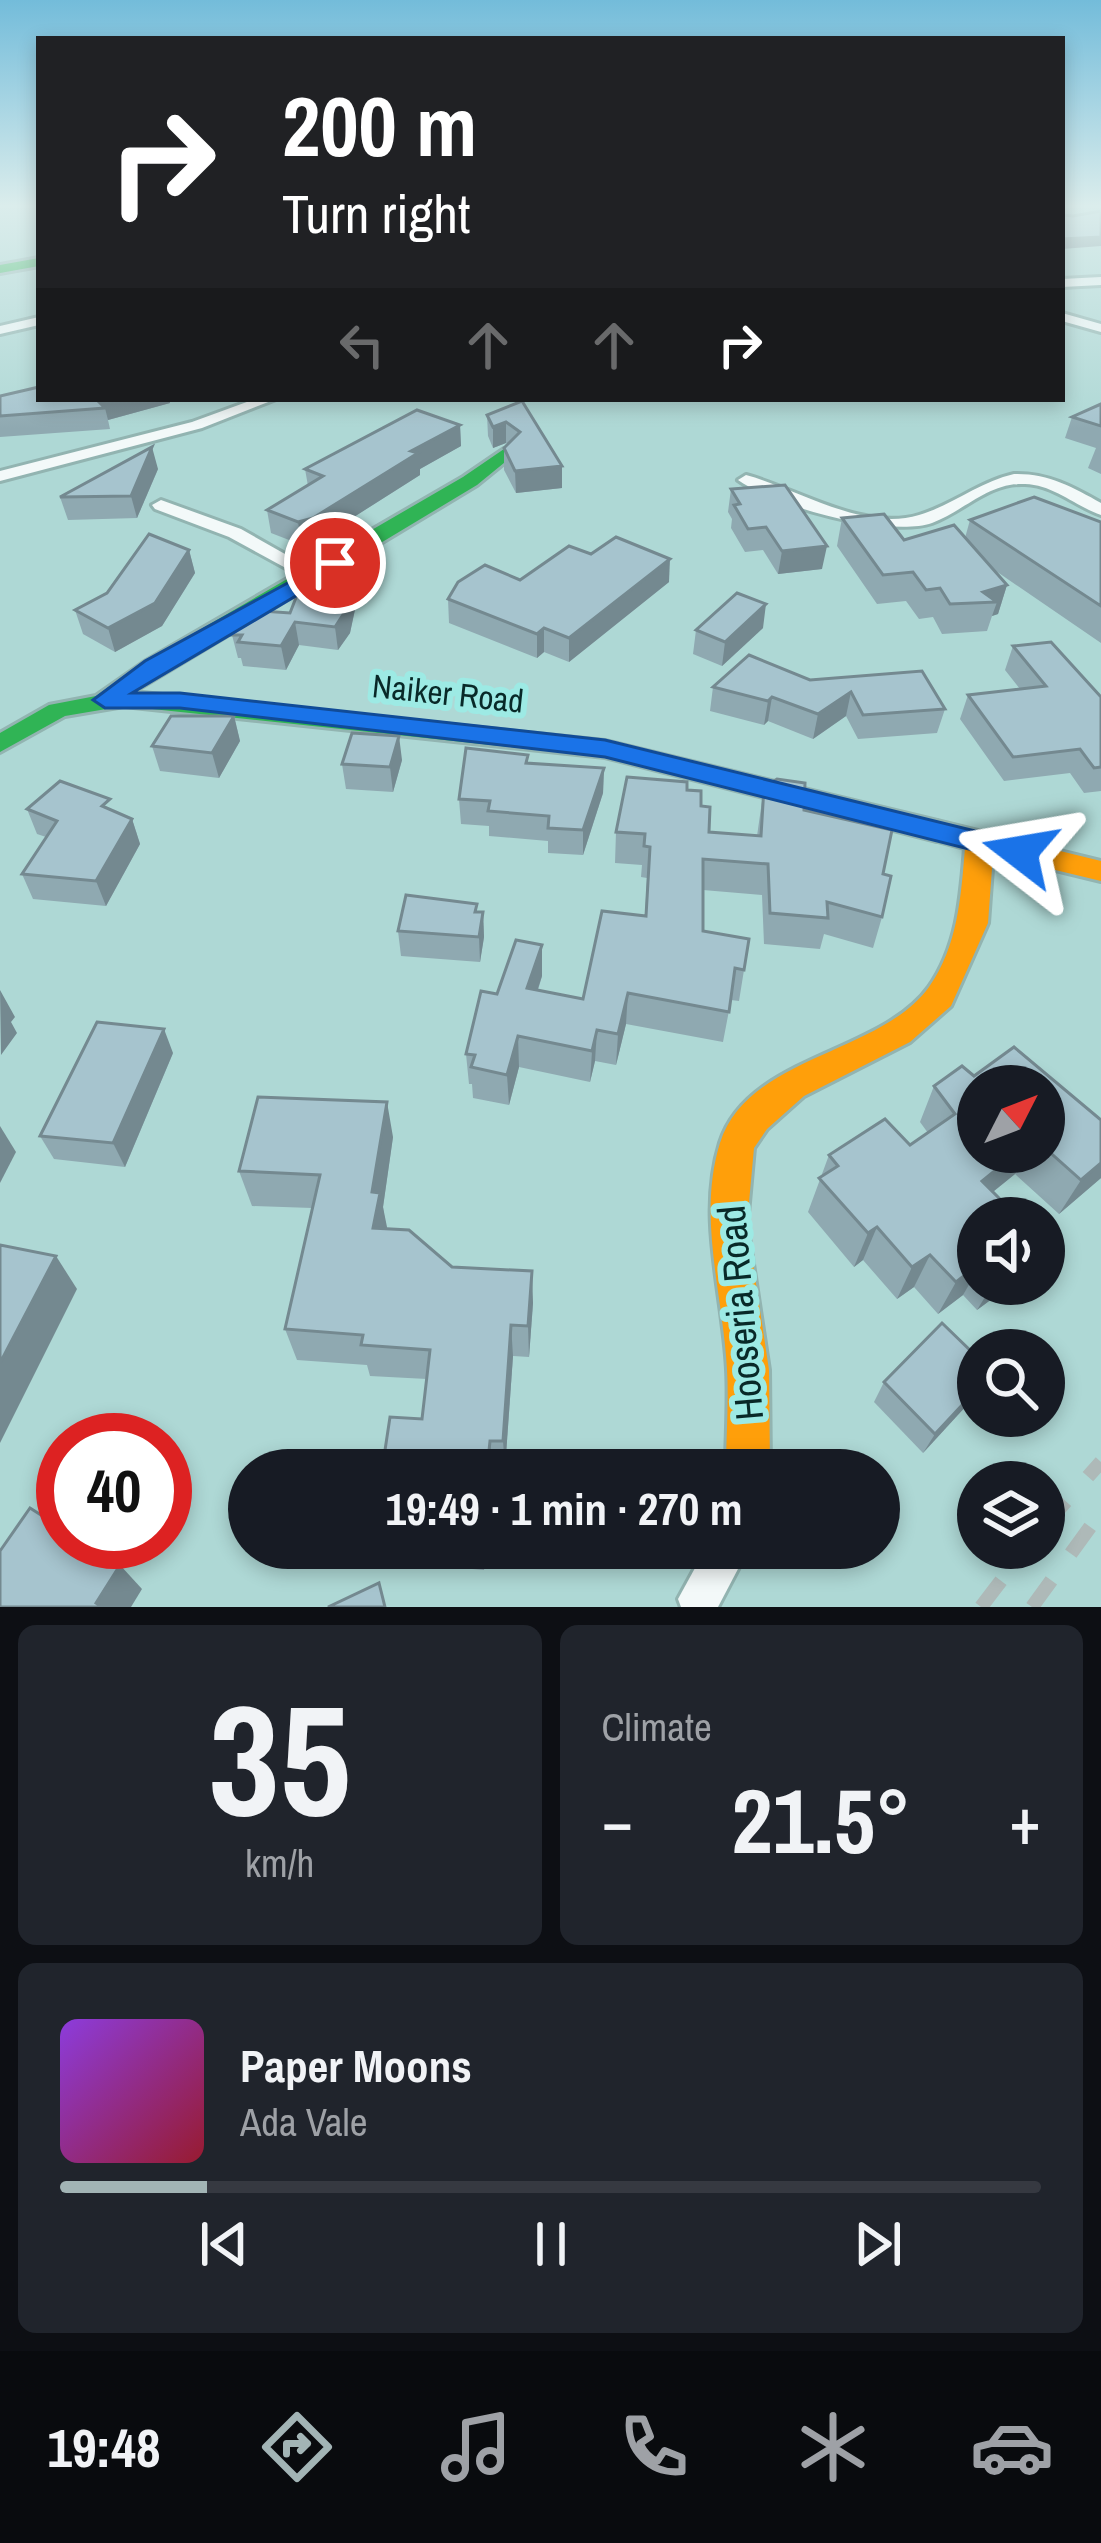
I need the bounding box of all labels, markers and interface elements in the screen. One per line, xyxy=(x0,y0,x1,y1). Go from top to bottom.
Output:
text: 200 m xyxy=(282,69,477,182)
icon: right xyxy=(84,84,240,240)
text: Turn right xyxy=(282,177,470,250)
icon: left xyxy=(329,312,395,378)
icon: ahead xyxy=(455,312,521,378)
icon: ahead xyxy=(581,312,647,378)
icon: right xyxy=(707,312,773,378)
pin xyxy=(284,512,386,614)
icon: arrive xyxy=(302,530,368,596)
street label: Naiker Road xyxy=(370,663,526,723)
position arrow xyxy=(957,789,1083,915)
north arrow xyxy=(957,1065,1065,1173)
map controls xyxy=(957,1065,1065,1569)
button: sound xyxy=(957,1197,1065,1305)
street label: Hooseria Road xyxy=(705,1204,775,1422)
button: search xyxy=(957,1329,1065,1437)
speed limit sign: 40 xyxy=(36,1413,192,1569)
button: layers xyxy=(957,1461,1065,1569)
text: 19:49 · 1 min · 270 m xyxy=(386,1478,742,1539)
text: 35 xyxy=(209,1654,351,1864)
text: Climate xyxy=(602,1701,712,1753)
text: 21.5° xyxy=(731,1760,911,1881)
text: − xyxy=(602,1776,633,1865)
text: + xyxy=(1009,1776,1041,1865)
text: km/h xyxy=(245,1837,314,1889)
text: Paper Moons xyxy=(240,2035,472,2096)
text: Ada Vale xyxy=(240,2096,367,2148)
icon: previous xyxy=(191,2211,257,2277)
icon: pause xyxy=(518,2211,584,2277)
icon: next xyxy=(845,2211,911,2277)
icon: directions xyxy=(255,2405,339,2489)
icon: music xyxy=(434,2405,518,2489)
icon: phone xyxy=(612,2405,696,2489)
icon: climate xyxy=(791,2405,875,2489)
icon: car xyxy=(970,2405,1054,2489)
text: 19:48 xyxy=(47,2411,161,2484)

